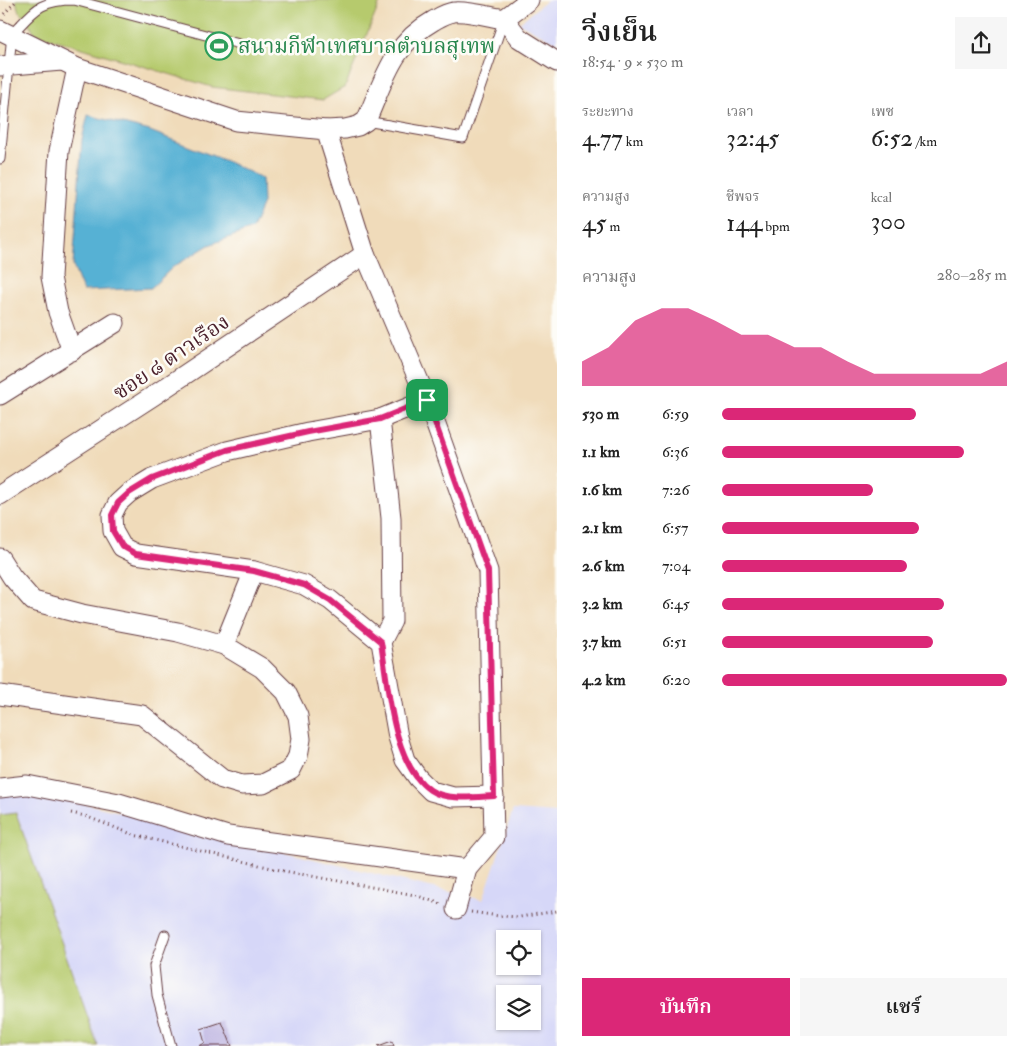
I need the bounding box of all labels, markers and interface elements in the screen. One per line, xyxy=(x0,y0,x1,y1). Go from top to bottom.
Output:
text: วิ่งเย็น xyxy=(582,15,657,50)
button: share xyxy=(955,17,1007,69)
sports icon: สนามกีฬาเทศบาลตำบลสุเทพ xyxy=(204,31,234,61)
place label: สนามกีฬาเทศบาลตำบลสุเทพ xyxy=(238,33,495,60)
text: 18:54 · 9 × 530 m xyxy=(582,52,683,72)
text: ระยะทาง xyxy=(582,103,634,120)
text: เวลา xyxy=(726,103,754,120)
text: เพซ xyxy=(871,103,894,120)
text: 4.77 xyxy=(582,123,623,154)
text: 32:45 xyxy=(726,123,779,154)
text: 6:52 xyxy=(871,123,913,154)
text: km xyxy=(623,133,643,150)
text: /km xyxy=(913,133,937,150)
text: ความสูง xyxy=(582,188,630,205)
text: ชีพจร xyxy=(726,188,760,205)
text: kcal xyxy=(871,189,892,206)
text: 300 xyxy=(871,206,906,237)
text: 45 xyxy=(582,208,606,239)
text: 144 xyxy=(726,208,762,239)
text: m xyxy=(606,218,620,235)
text: bpm xyxy=(762,218,790,235)
text: 280–285 m xyxy=(937,265,1007,285)
text: ความสูง xyxy=(582,267,637,287)
street label: ซอย ๘ ดาวเรือง xyxy=(108,309,234,406)
pin xyxy=(406,379,448,421)
icon: arrive xyxy=(413,386,441,414)
text: 530 m xyxy=(582,404,619,424)
text: 6:59 xyxy=(662,404,689,424)
text: 1.1 km xyxy=(582,442,620,462)
text: 6:36 xyxy=(662,442,688,462)
text: 1.6 km xyxy=(582,480,622,500)
text: 7:26 xyxy=(662,480,689,500)
text: 2.1 km xyxy=(582,518,622,538)
text: 6:57 xyxy=(662,518,688,538)
text: 2.6 km xyxy=(582,556,625,576)
text: 7:04 xyxy=(662,556,690,576)
text: 3.2 km xyxy=(582,594,623,614)
text: 6:45 xyxy=(662,594,690,614)
text: 3.7 km xyxy=(582,632,621,652)
text: 6:51 xyxy=(662,632,687,652)
text: 4.2 km xyxy=(582,670,626,690)
text: 6:20 xyxy=(662,670,690,690)
map controls xyxy=(496,930,541,1030)
button: locate xyxy=(496,930,541,975)
button: บันทึก xyxy=(582,978,790,1036)
button: แชร์ xyxy=(800,978,1007,1036)
button: layers xyxy=(496,985,541,1030)

